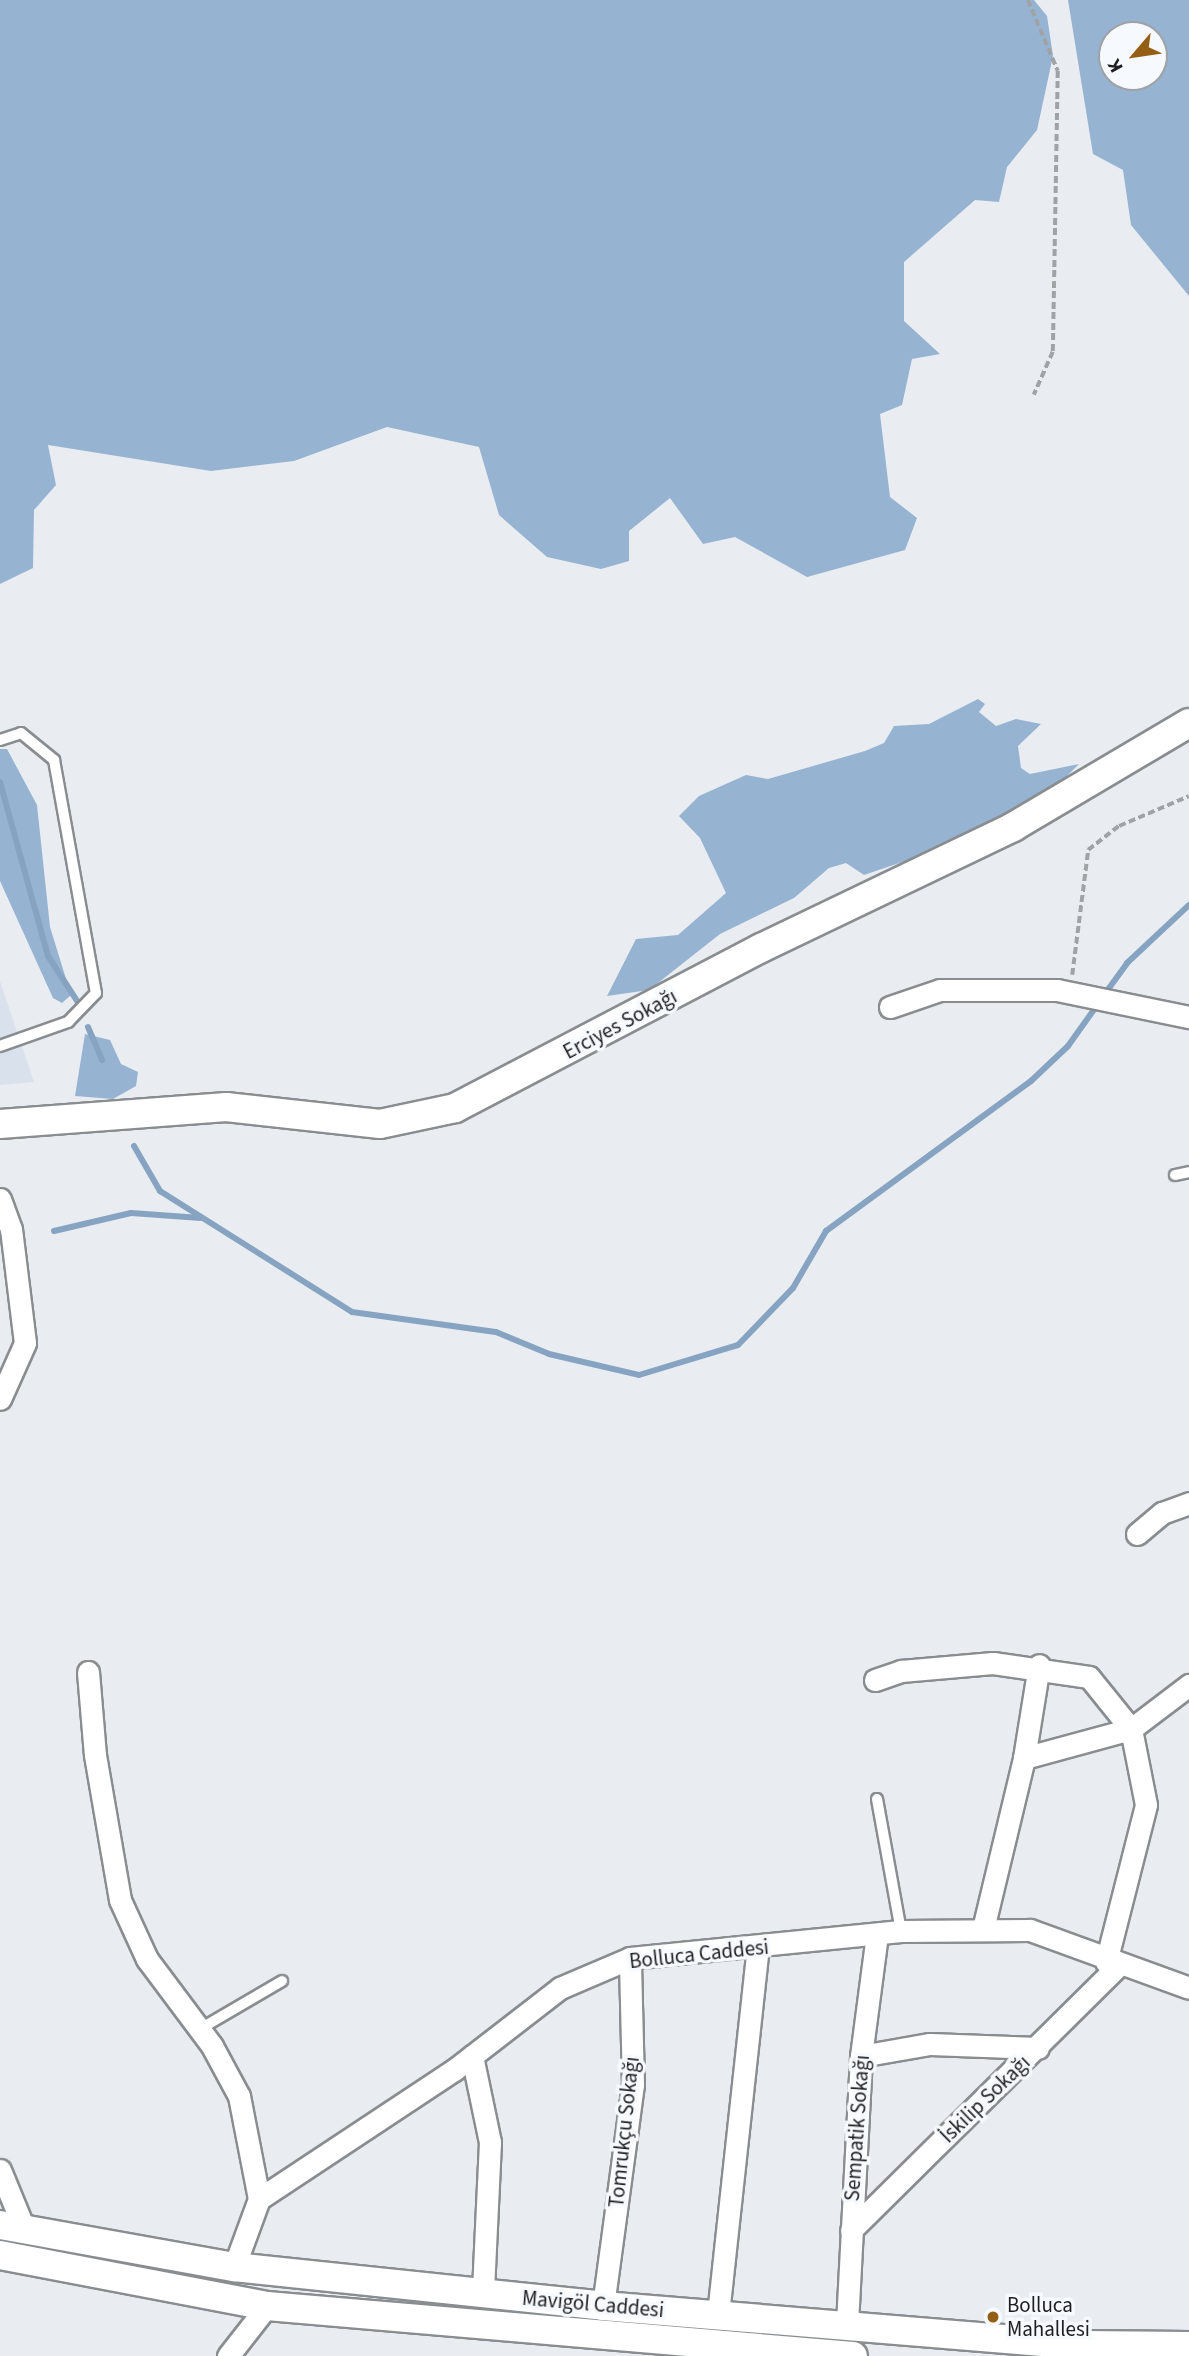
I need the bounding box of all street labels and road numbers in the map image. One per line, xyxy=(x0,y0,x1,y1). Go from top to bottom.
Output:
street label: Erciyes Sokağı xyxy=(559,983,681,1065)
street label: Bolluca Caddesi xyxy=(628,1934,770,1974)
street label: İskilip Sokağı xyxy=(935,2050,1035,2148)
street label: Sempatik Sokağı xyxy=(839,2054,875,2202)
street label: Tomrukçu Sokağı xyxy=(604,2055,644,2209)
street label: Mavigöl Caddesi xyxy=(521,2285,665,2323)

